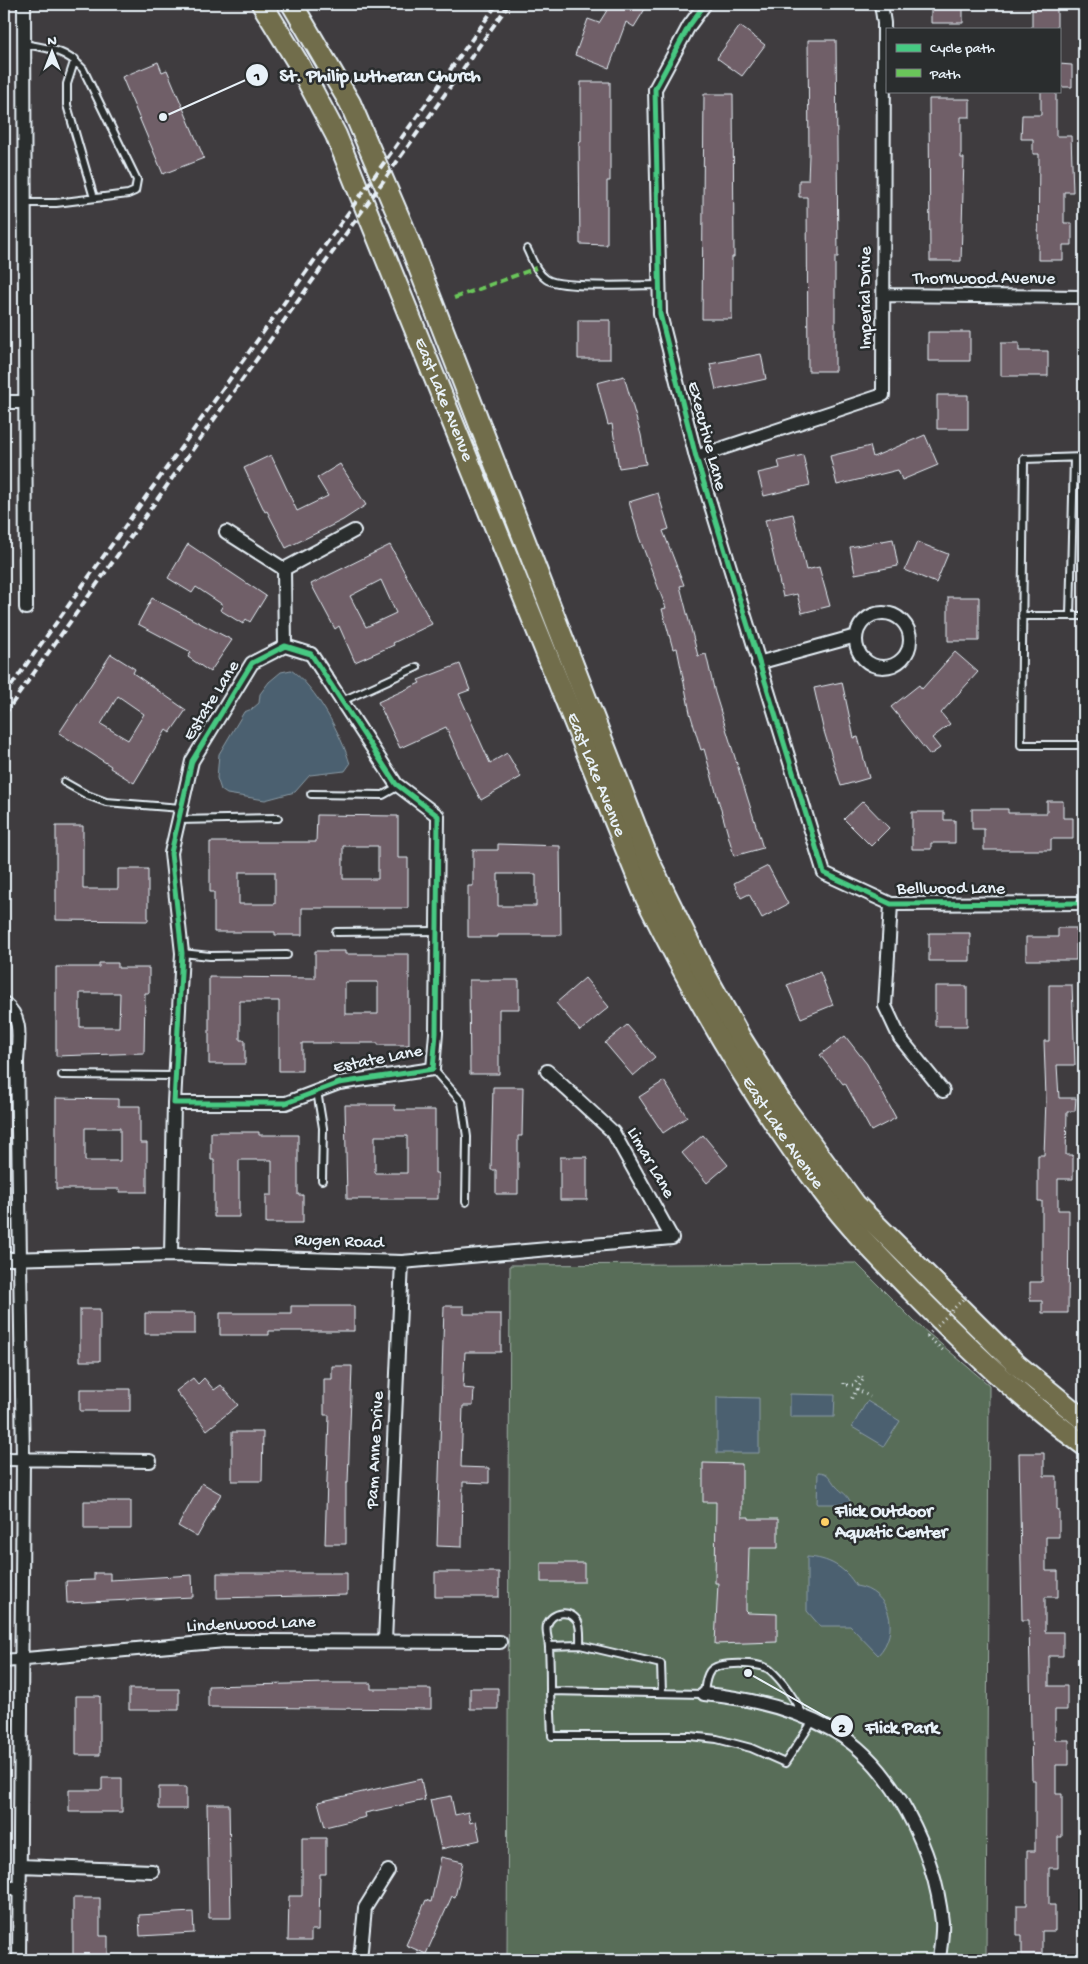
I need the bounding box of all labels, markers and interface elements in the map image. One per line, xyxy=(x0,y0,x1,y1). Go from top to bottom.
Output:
north arrow xyxy=(28,28,78,78)
legend xyxy=(886,28,1060,92)
text: N xyxy=(47,33,57,50)
text: Cycle path xyxy=(930,40,995,58)
callout: St. Philip Lutheran Church xyxy=(244,58,490,92)
text: St. Philip Lutheran Church xyxy=(279,66,481,89)
text: Path xyxy=(929,66,961,84)
text: 1 xyxy=(253,68,260,86)
street label: Imperial Drive xyxy=(856,246,877,349)
street label: Thornwood Avenue xyxy=(912,269,1056,290)
street label: East Lake Avenue xyxy=(409,334,478,465)
street label: Executive Lane xyxy=(681,379,731,493)
street label: Estate Lane xyxy=(179,656,245,745)
street label: East Lake Avenue xyxy=(561,710,631,840)
street label: Bellwood Lane xyxy=(896,879,1006,900)
street label: Estate Lane xyxy=(332,1041,425,1079)
street label: East Lake Avenue xyxy=(737,1073,829,1194)
street label: Limar Lane xyxy=(621,1124,679,1203)
street label: Rugen Road xyxy=(294,1230,386,1254)
street label: Pam Anne Drive xyxy=(362,1390,390,1510)
place label: Flick Outdoor Aquatic Center xyxy=(834,1502,950,1544)
marker: Flick Outdoor Aquatic Center xyxy=(819,1516,831,1528)
street label: Lindenwood Lane xyxy=(186,1612,317,1638)
callout: Flick Park xyxy=(830,1709,949,1743)
text: Flick Park xyxy=(864,1718,941,1741)
text: 2 xyxy=(838,1720,846,1738)

